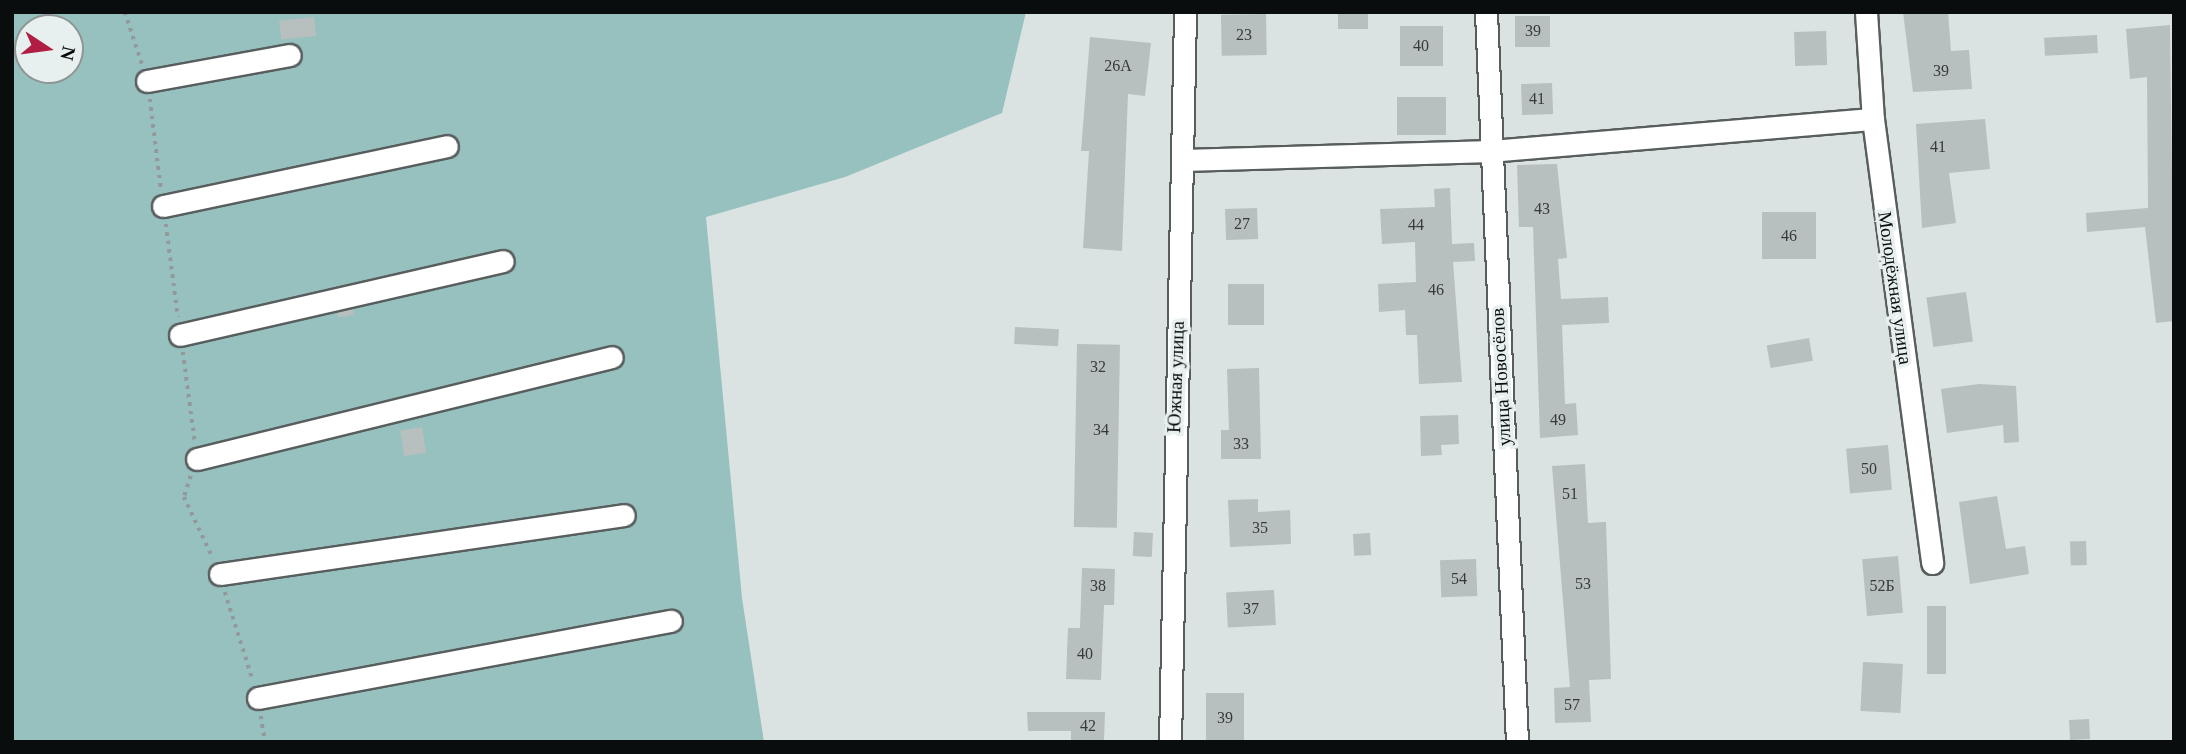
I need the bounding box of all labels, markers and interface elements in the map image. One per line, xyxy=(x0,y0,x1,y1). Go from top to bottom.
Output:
north arrow xyxy=(14,14,84,84)
house number: 39 xyxy=(1525,21,1541,41)
house number: 23 xyxy=(1236,25,1252,45)
house number: 40 xyxy=(1413,36,1429,56)
text: N xyxy=(56,44,80,62)
house number: 26А xyxy=(1104,56,1132,76)
house number: 39 xyxy=(1933,61,1949,81)
house number: 41 xyxy=(1529,89,1545,109)
house number: 41 xyxy=(1930,137,1946,157)
house number: 43 xyxy=(1534,199,1550,219)
street label: Молодёжная улица xyxy=(1873,210,1917,366)
house number: 27 xyxy=(1234,214,1250,234)
house number: 44 xyxy=(1408,215,1424,235)
house number: 46 xyxy=(1781,226,1797,246)
house number: 46 xyxy=(1428,280,1444,300)
street label: улица Новосёлов xyxy=(1486,307,1516,447)
street label: Южная улица xyxy=(1163,321,1189,433)
house number: 32 xyxy=(1090,357,1106,377)
house number: 49 xyxy=(1550,410,1566,430)
house number: 34 xyxy=(1093,420,1109,440)
house number: 33 xyxy=(1233,434,1249,454)
house number: 50 xyxy=(1861,459,1877,479)
house number: 51 xyxy=(1562,484,1578,504)
house number: 35 xyxy=(1252,518,1268,538)
house number: 54 xyxy=(1451,569,1467,589)
house number: 53 xyxy=(1575,574,1591,594)
house number: 38 xyxy=(1090,576,1106,596)
house number: 52Б xyxy=(1869,576,1895,596)
house number: 37 xyxy=(1243,599,1259,619)
house number: 40 xyxy=(1077,644,1093,664)
house number: 57 xyxy=(1564,695,1580,715)
house number: 39 xyxy=(1217,708,1233,728)
house number: 42 xyxy=(1080,716,1096,736)

